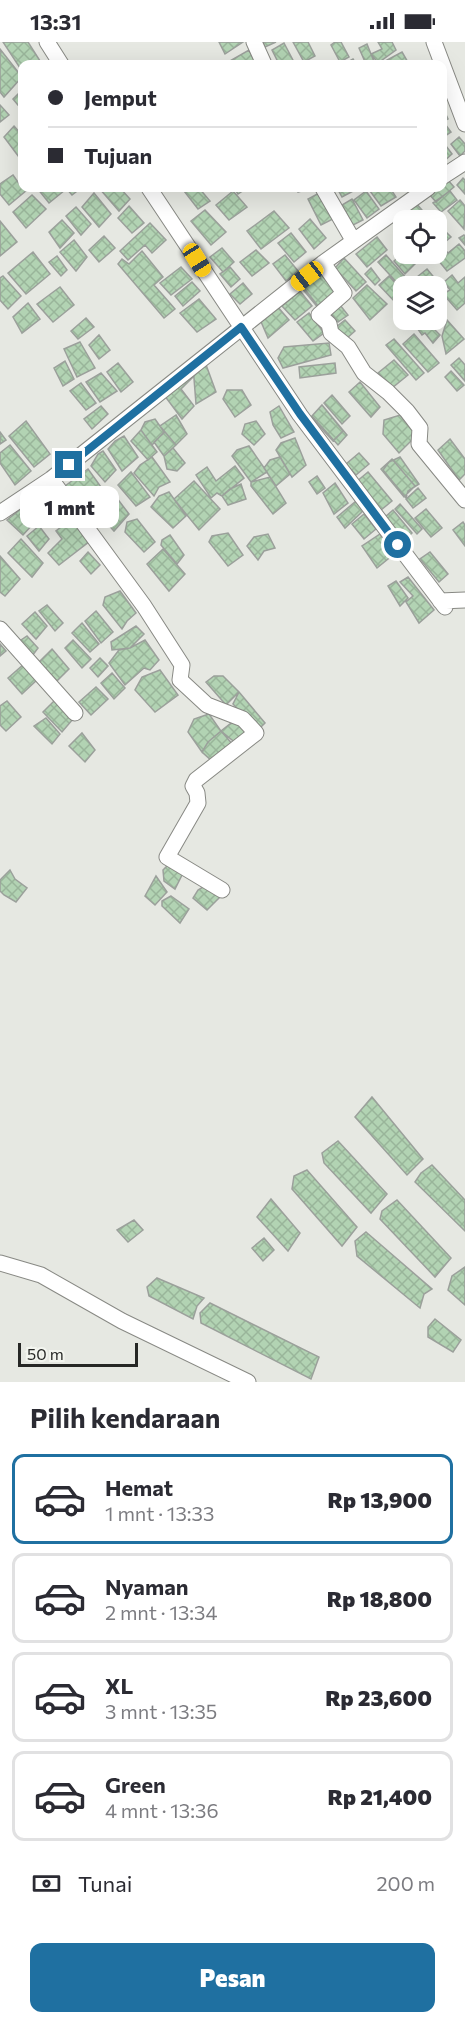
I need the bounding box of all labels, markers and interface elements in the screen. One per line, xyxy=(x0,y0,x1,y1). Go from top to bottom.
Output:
text: 13:31 xyxy=(30,8,81,35)
text: Jemput xyxy=(84,84,157,111)
text: Tujuan xyxy=(84,142,152,169)
map controls xyxy=(393,210,447,330)
button: locate xyxy=(393,210,447,264)
car xyxy=(180,240,214,280)
car xyxy=(287,258,327,294)
button: layers xyxy=(393,276,447,330)
route end xyxy=(55,451,82,478)
callout: 1 mnt xyxy=(20,486,118,528)
text: 1 mnt xyxy=(44,495,95,519)
route start xyxy=(384,531,411,558)
scale bar xyxy=(18,1340,138,1368)
text: 50 m xyxy=(27,1344,64,1363)
text: Pilih kendaraan xyxy=(30,1401,220,1434)
icon: car xyxy=(33,1472,87,1526)
text: Hemat xyxy=(105,1474,173,1501)
text: Rp 13,900 xyxy=(328,1486,432,1513)
text: 1 mnt · 13:33 xyxy=(105,1501,214,1525)
icon: car xyxy=(33,1571,87,1625)
text: Nyaman xyxy=(105,1573,188,1600)
text: Rp 18,800 xyxy=(327,1585,432,1612)
text: 2 mnt · 13:34 xyxy=(105,1600,218,1624)
icon: car xyxy=(33,1670,87,1724)
text: XL xyxy=(105,1672,133,1699)
text: Rp 23,600 xyxy=(325,1684,432,1711)
text: 3 mnt · 13:35 xyxy=(105,1699,217,1723)
icon: car xyxy=(33,1769,87,1823)
text: Green xyxy=(105,1771,166,1798)
text: Rp 21,400 xyxy=(327,1783,432,1810)
text: 4 mnt · 13:36 xyxy=(105,1798,219,1822)
icon: cash xyxy=(30,1867,63,1900)
text: Tunai xyxy=(78,1870,132,1897)
text: 200 m xyxy=(377,1871,435,1895)
button: Pesan xyxy=(30,1943,435,2012)

